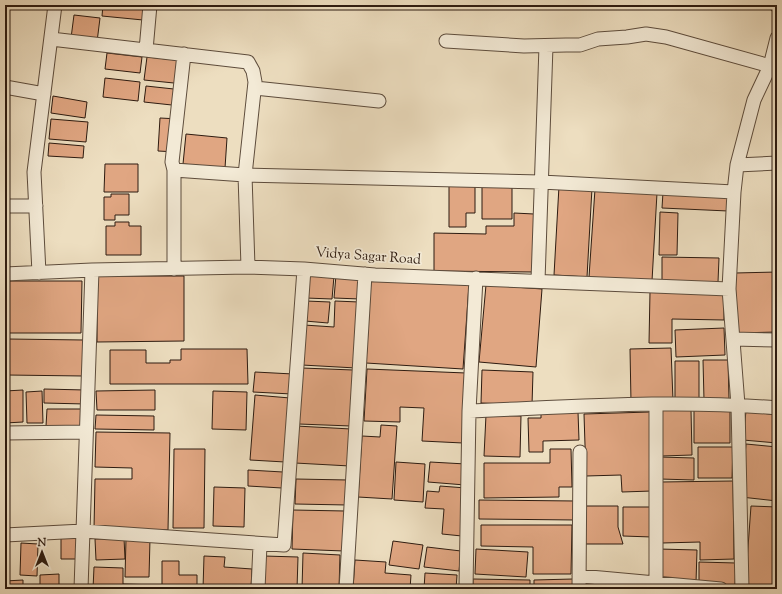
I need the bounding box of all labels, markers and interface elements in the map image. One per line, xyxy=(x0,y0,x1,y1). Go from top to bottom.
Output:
street label: Vidya Sagar Road xyxy=(314,243,422,271)
north arrow xyxy=(22,532,62,572)
text: N xyxy=(37,535,47,551)

